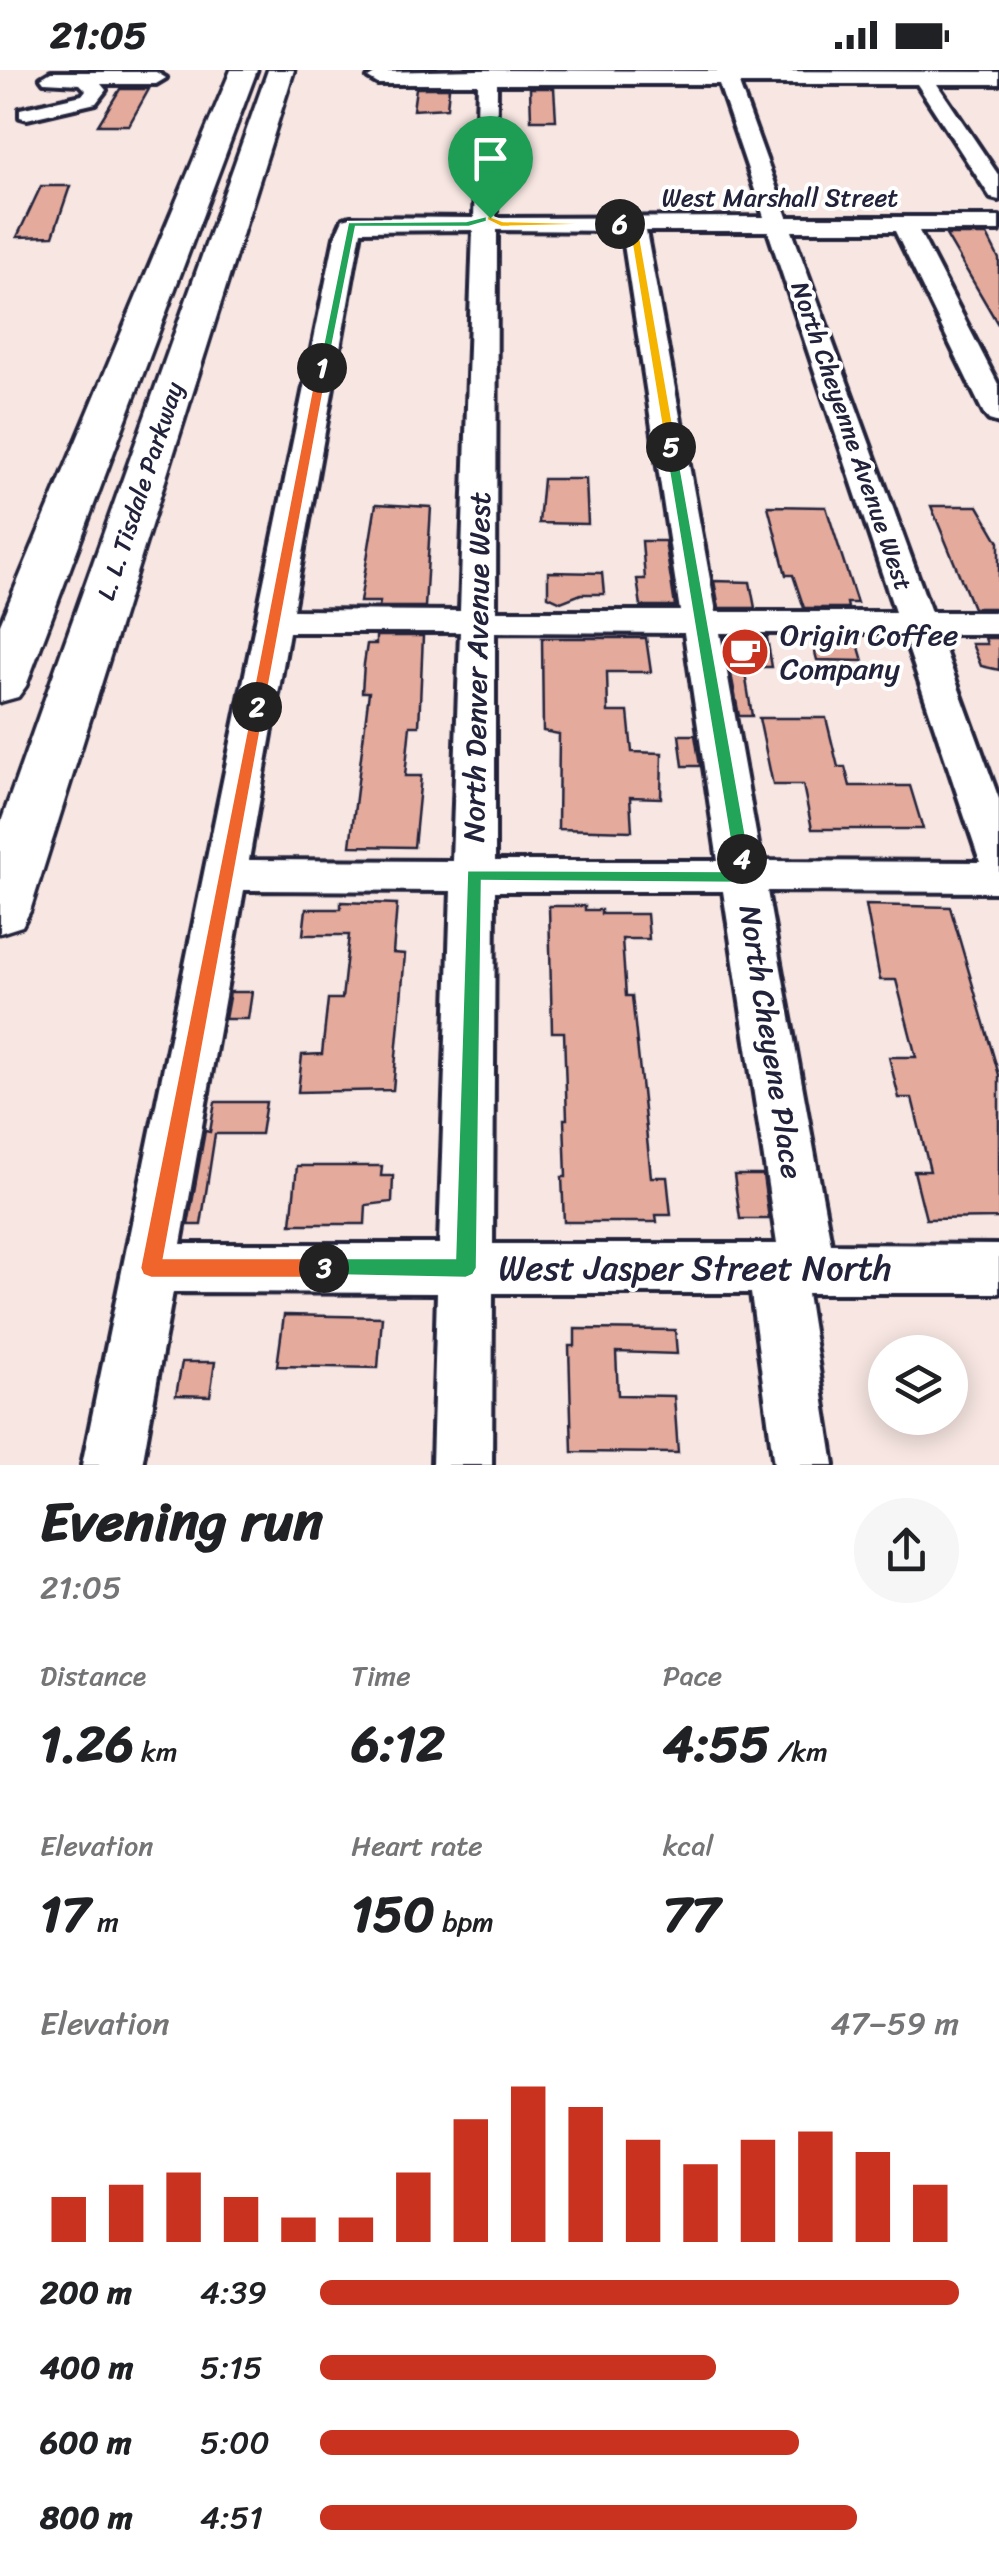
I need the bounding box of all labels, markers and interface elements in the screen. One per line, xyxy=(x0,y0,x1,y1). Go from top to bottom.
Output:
text: 21:05 xyxy=(50,2,147,69)
pin xyxy=(448,116,533,219)
icon: arrive xyxy=(463,131,518,186)
street label: West Marshall Street xyxy=(662,175,898,220)
pin: 6 xyxy=(595,199,645,249)
text: 6 xyxy=(612,199,628,248)
street label: North Cheyenne Avenue West xyxy=(778,275,926,597)
pin: 1 xyxy=(297,343,347,393)
text: 1 xyxy=(316,343,328,392)
street label: L. L. Tisdale Parkway xyxy=(83,376,197,606)
pin: 5 xyxy=(646,422,696,472)
text: 5 xyxy=(662,422,680,471)
street label: North Denver Avenue West xyxy=(447,491,507,843)
place label: Origin Coffee Company xyxy=(780,608,959,696)
cafe icon: Origin Coffee Company xyxy=(719,626,771,678)
pin: 2 xyxy=(232,682,282,732)
text: 2 xyxy=(249,682,265,731)
pin: 4 xyxy=(717,834,767,884)
text: 4 xyxy=(733,834,751,883)
street label: North Cheyene Place xyxy=(723,901,819,1183)
street label: West Jasper Street North xyxy=(499,1237,891,1299)
pin: 3 xyxy=(299,1243,349,1293)
text: 3 xyxy=(316,1243,332,1292)
map controls xyxy=(868,1335,968,1435)
button: layers xyxy=(868,1335,968,1435)
text: Evening run xyxy=(40,1473,323,1570)
button: share xyxy=(854,1498,959,1603)
text: 21:05 xyxy=(40,1559,122,1616)
text: Distance xyxy=(40,1651,146,1700)
text: Time xyxy=(351,1651,411,1700)
text: Pace xyxy=(663,1651,722,1700)
text: 1.26 xyxy=(40,1700,134,1789)
text: 6:12 xyxy=(351,1700,445,1789)
text: 4:55 xyxy=(663,1700,770,1789)
text: km xyxy=(134,1727,177,1776)
text: /km xyxy=(770,1727,828,1776)
text: Elevation xyxy=(40,1821,153,1870)
text: Heart rate xyxy=(351,1821,483,1870)
text: kcal xyxy=(663,1821,714,1870)
text: 17 xyxy=(40,1870,90,1959)
text: 150 xyxy=(351,1870,435,1959)
text: 77 xyxy=(663,1870,720,1959)
text: m xyxy=(90,1897,119,1946)
text: bpm xyxy=(435,1897,494,1946)
text: Elevation xyxy=(40,1995,170,2052)
text: 47–59 m xyxy=(830,1995,959,2052)
text: 200 m xyxy=(40,2264,132,2321)
text: 4:39 xyxy=(200,2264,267,2321)
text: 400 m xyxy=(40,2339,133,2396)
text: 5:15 xyxy=(200,2339,263,2396)
text: 600 m xyxy=(40,2414,132,2471)
text: 5:00 xyxy=(200,2414,270,2471)
text: 800 m xyxy=(40,2489,133,2546)
text: 4:51 xyxy=(200,2489,263,2546)

